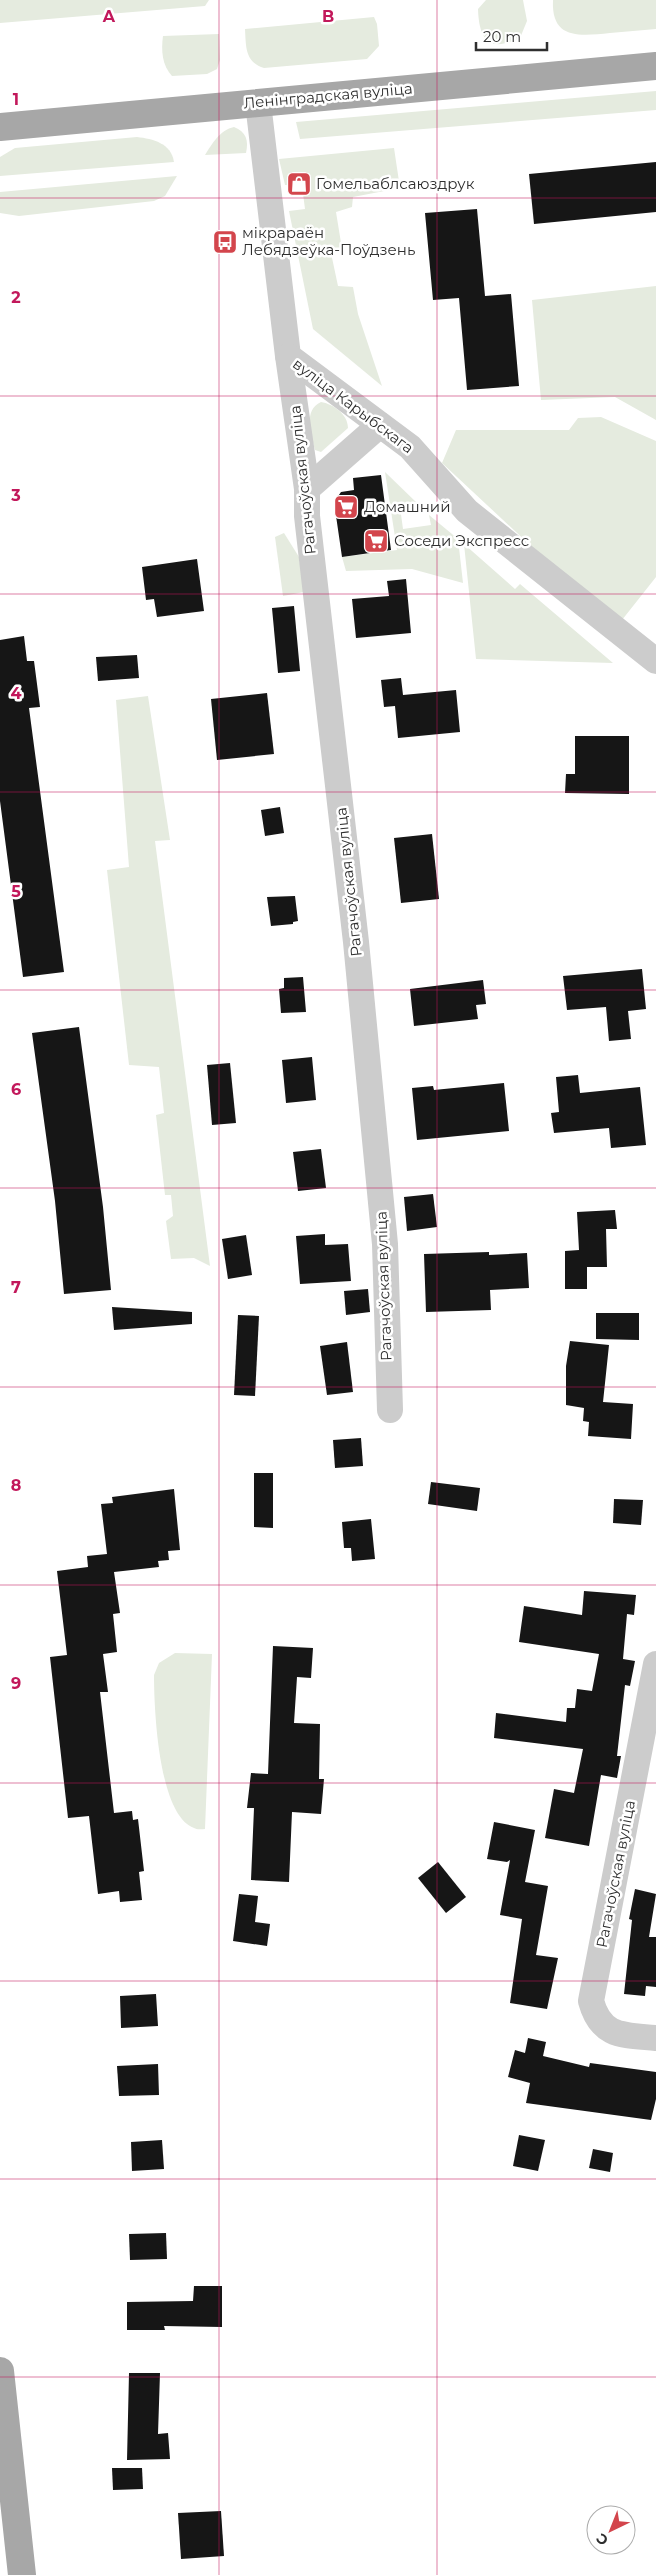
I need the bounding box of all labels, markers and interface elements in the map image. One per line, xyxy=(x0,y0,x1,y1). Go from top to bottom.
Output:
text: A xyxy=(102,7,116,26)
text: B xyxy=(322,7,334,26)
scale bar xyxy=(476,20,547,52)
text: 20 m xyxy=(483,27,521,46)
street label: Ленінградская вуліца xyxy=(243,79,413,112)
text: 1 xyxy=(13,90,19,109)
shop icon: Гомельаблсаюздрук xyxy=(286,171,312,197)
place label: Гомельаблсаюздрук xyxy=(316,174,475,193)
place label: мікрараён Лебядзеўка-Поўдзень xyxy=(242,223,415,259)
bus stop icon: мікрараён Лебядзеўка-Поўдзень xyxy=(212,229,238,255)
text: 2 xyxy=(11,288,21,307)
street label: вуліца Карыбскага xyxy=(289,354,417,457)
street label: Рагачоўская вуліца xyxy=(285,404,320,556)
text: 3 xyxy=(10,486,21,505)
supermarket icon: Домашний xyxy=(333,494,359,520)
place label: Домашний xyxy=(364,497,451,516)
supermarket icon: Соседи Экспресс xyxy=(363,528,389,554)
place label: Соседи Экспресс xyxy=(394,531,529,550)
text: 4 xyxy=(10,684,22,703)
street label: Рагачоўская вуліца xyxy=(331,806,366,958)
text: 5 xyxy=(11,882,21,901)
text: 6 xyxy=(11,1080,21,1099)
street label: Рагачоўская вуліца xyxy=(371,1211,396,1361)
text: 7 xyxy=(11,1278,21,1297)
text: 8 xyxy=(11,1476,21,1495)
text: 9 xyxy=(11,1674,21,1693)
street label: Рагачоўская вуліца xyxy=(592,1798,639,1949)
north arrow xyxy=(586,2505,636,2555)
text: С xyxy=(592,2529,612,2550)

